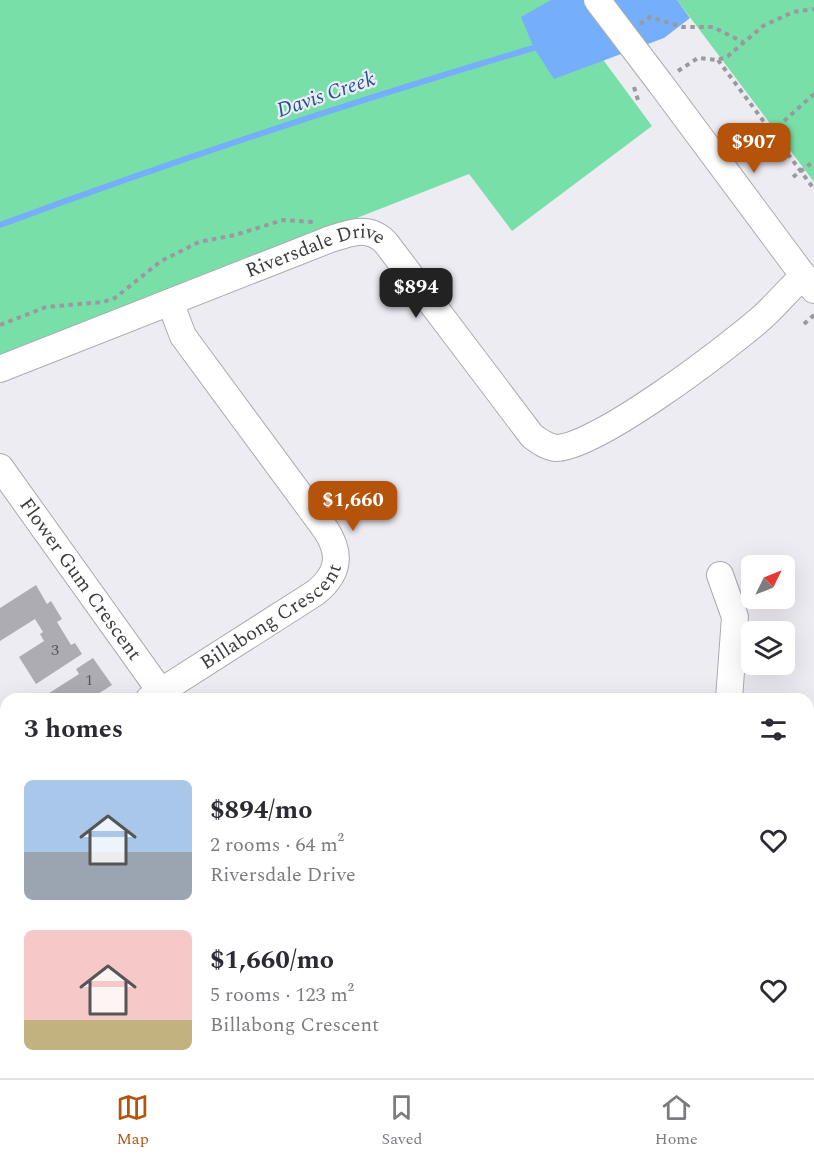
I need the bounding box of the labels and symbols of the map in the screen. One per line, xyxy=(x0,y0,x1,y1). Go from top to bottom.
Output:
water label: Davis Creek xyxy=(272,63,380,127)
pin: $907 xyxy=(718,123,790,174)
street label: Riversdale Drive xyxy=(241,217,392,286)
pin: $894 xyxy=(380,268,452,319)
pin: $1,660 xyxy=(304,481,402,532)
street label: Flower Gum Crescent xyxy=(12,492,149,667)
north arrow xyxy=(741,555,795,609)
street label: Billabong Crescent xyxy=(194,560,350,678)
house number: 3 xyxy=(51,638,59,662)
house number: 1 xyxy=(85,668,93,692)

